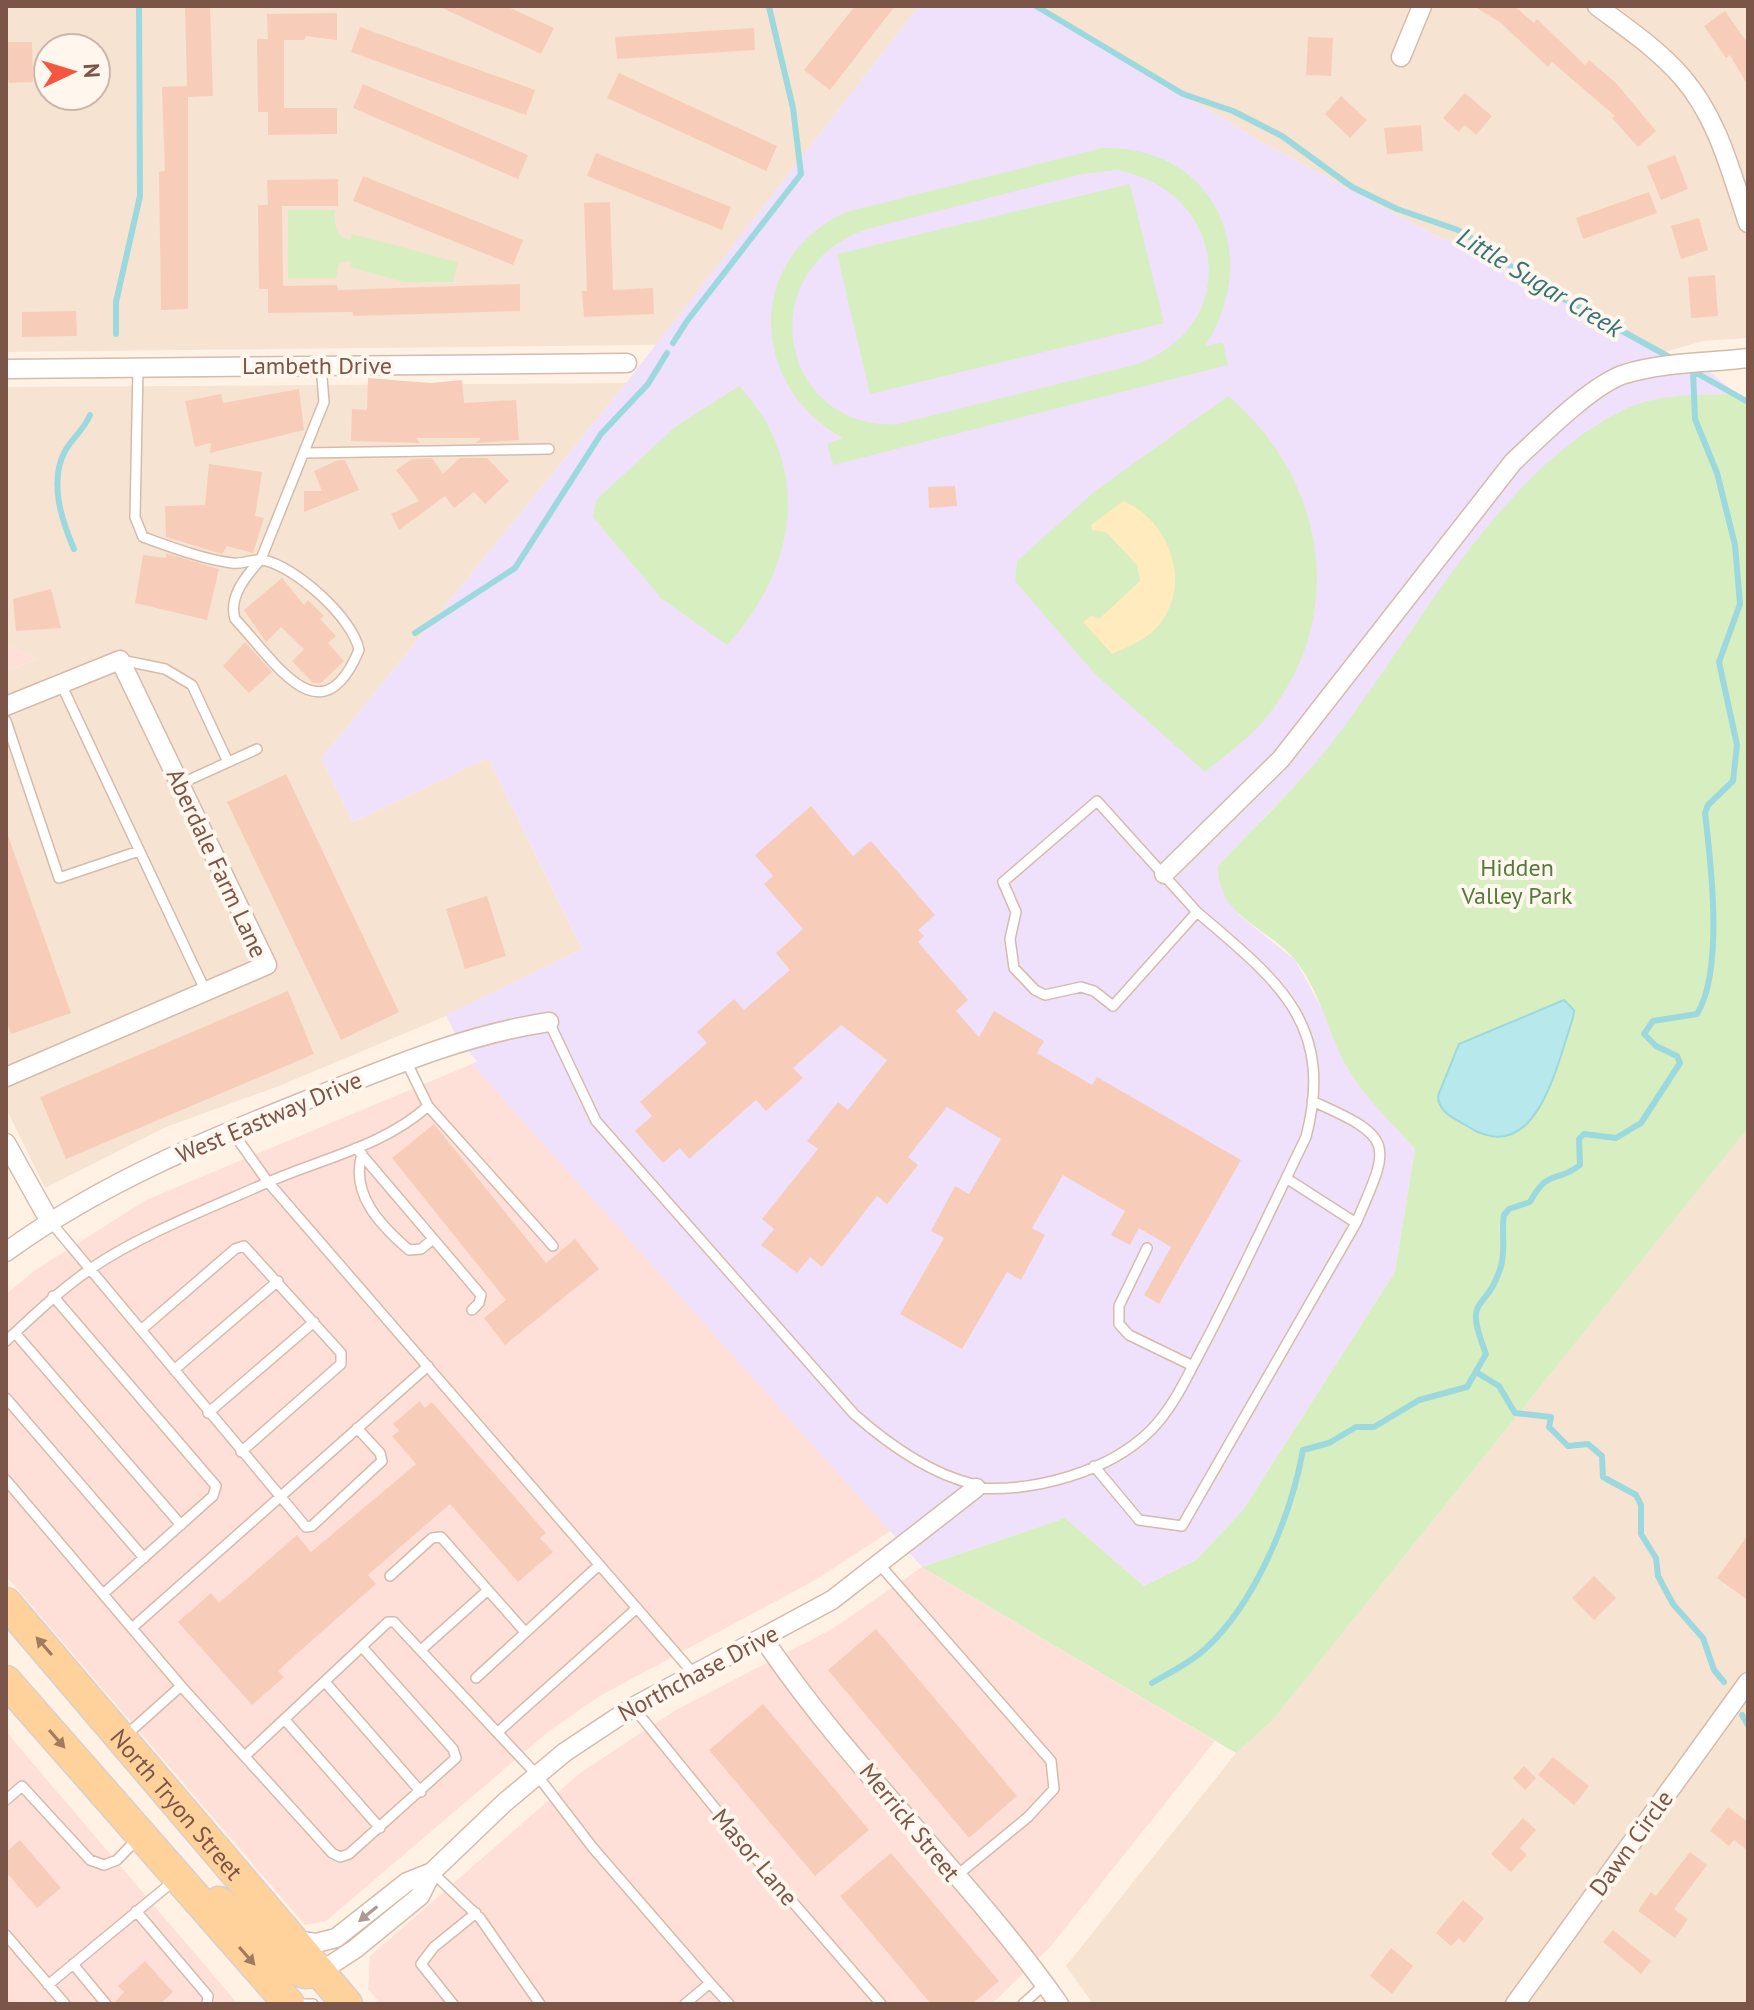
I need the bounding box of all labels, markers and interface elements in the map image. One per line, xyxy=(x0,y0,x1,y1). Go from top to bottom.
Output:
north arrow xyxy=(32,32,112,112)
text: N xyxy=(77,62,106,79)
water label: Little Sugar Creek xyxy=(1451,220,1630,345)
street label: Lambeth Drive xyxy=(242,350,392,381)
street label: Aberdale Farm Lane xyxy=(160,763,274,963)
park label: Hidden Valley Park xyxy=(1461,852,1573,911)
street label: West Eastway Drive xyxy=(171,1064,367,1170)
street label: Northchase Drive xyxy=(612,1618,784,1728)
one-way arrow xyxy=(36,1636,53,1656)
street label: North Tryon Street xyxy=(104,1722,250,1886)
one-way arrow xyxy=(48,1730,66,1749)
street label: Merrick Street xyxy=(853,1757,967,1887)
street label: Dawn Circle xyxy=(1582,1784,1680,1902)
street label: Masor Lane xyxy=(705,1802,805,1912)
one-way arrow xyxy=(358,1906,378,1922)
one-way arrow xyxy=(238,1946,255,1966)

